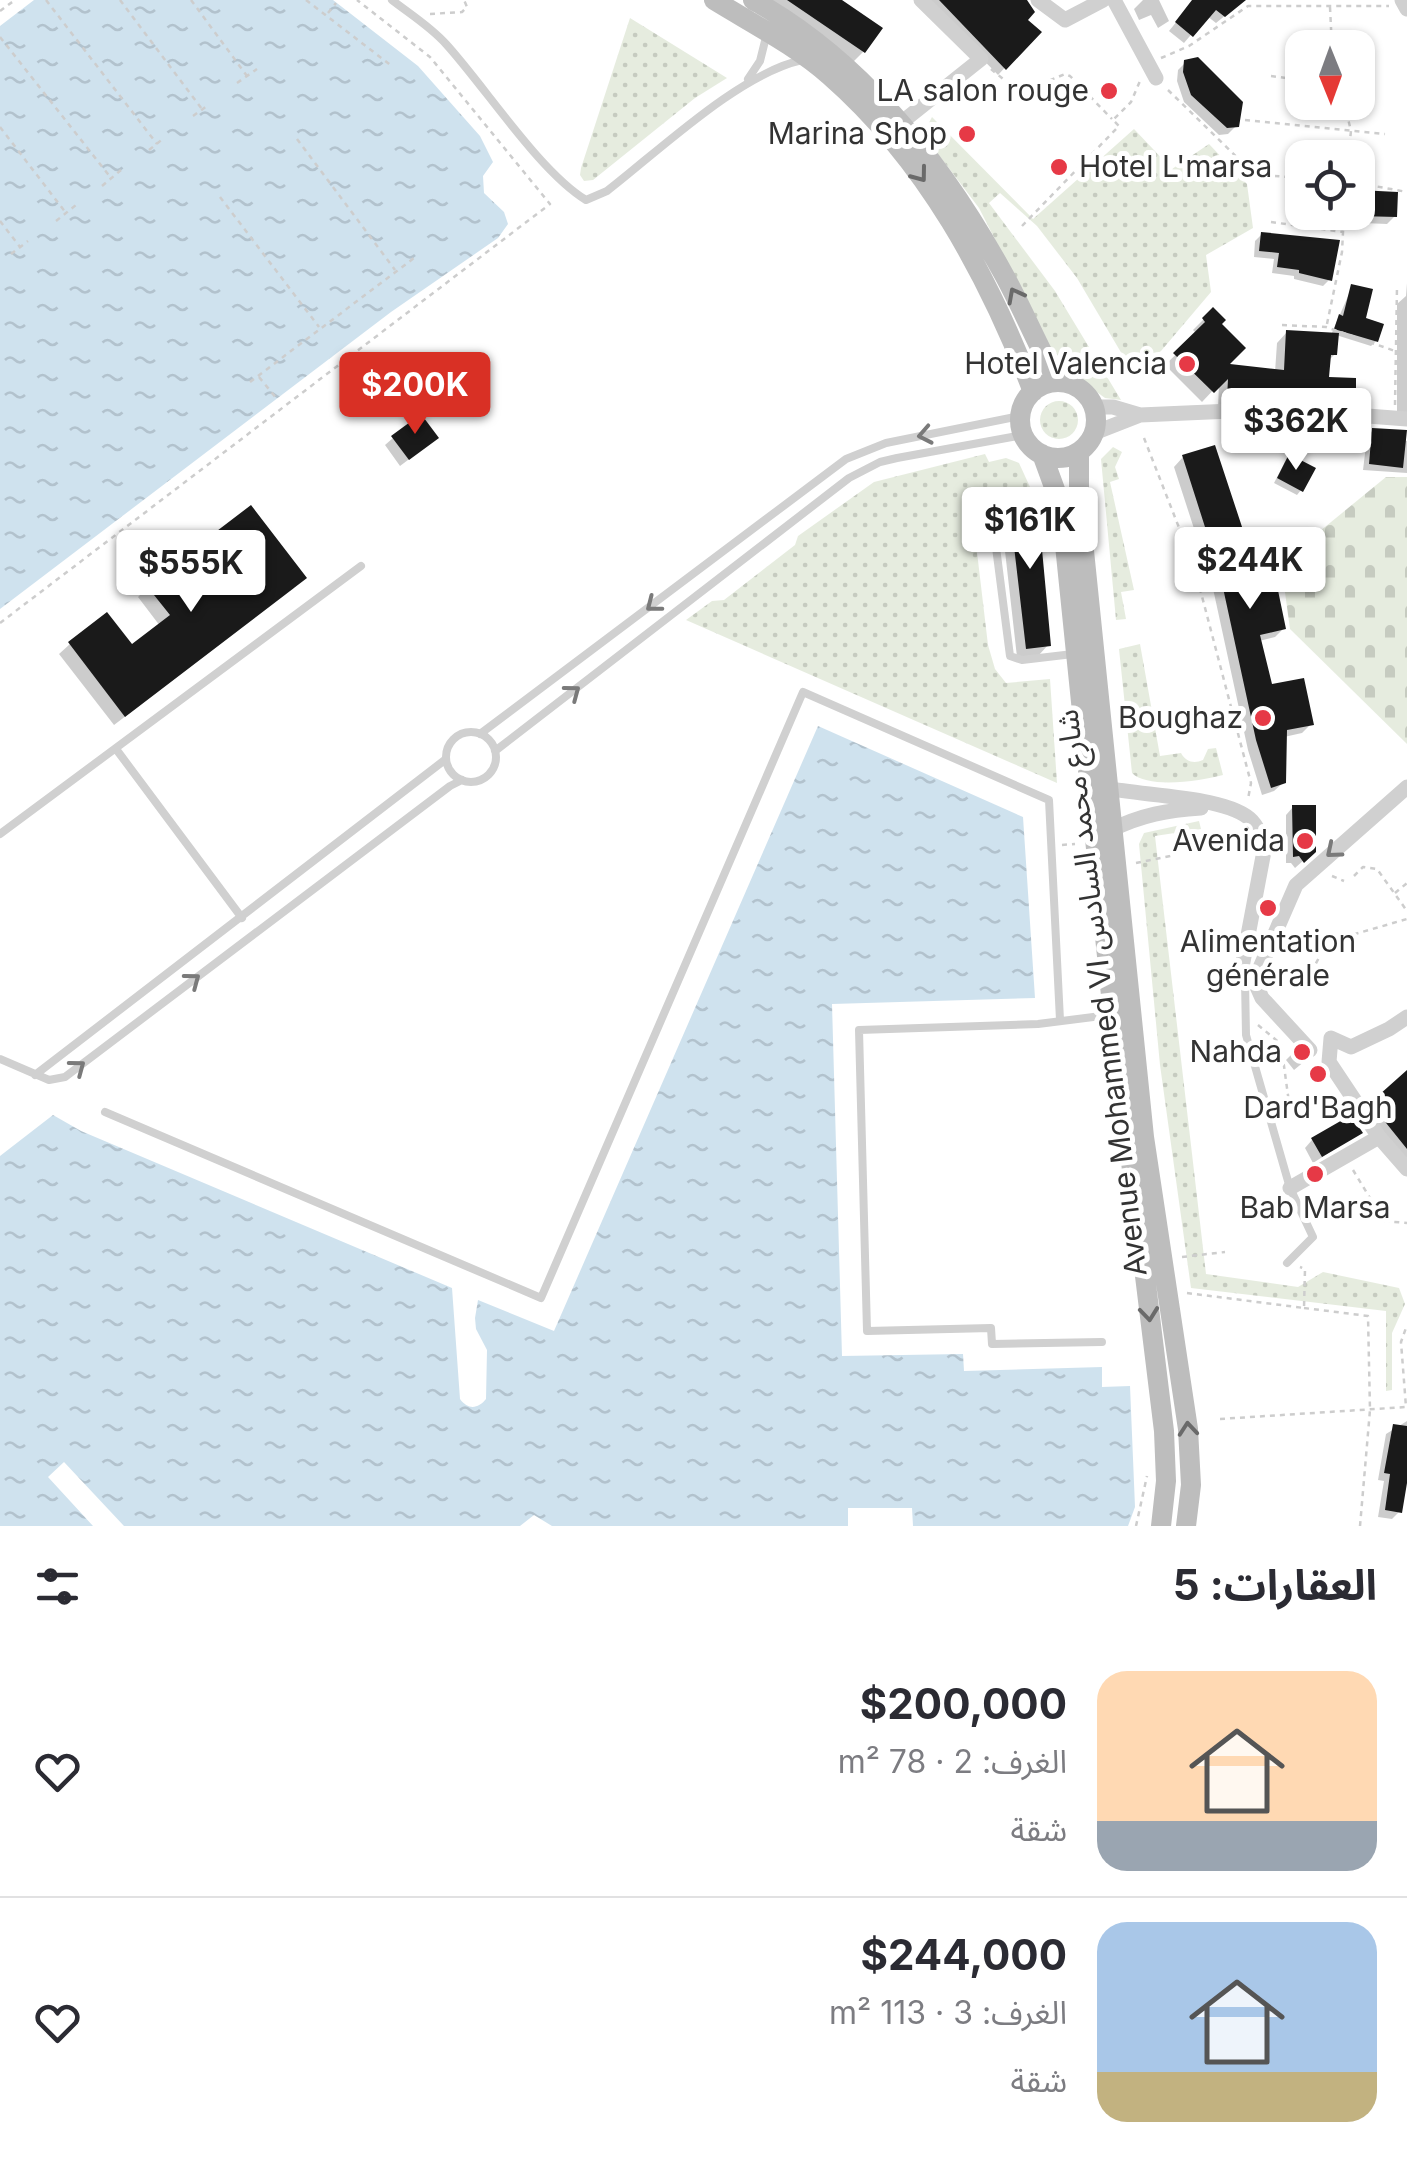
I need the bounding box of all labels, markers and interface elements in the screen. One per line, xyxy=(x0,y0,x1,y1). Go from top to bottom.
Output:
north arrow xyxy=(1285,30,1375,120)
map controls xyxy=(1285,30,1375,230)
place label: LA salon rouge xyxy=(876,72,1089,108)
marker: LA salon rouge xyxy=(1098,80,1120,102)
place label: Marina Shop xyxy=(768,115,947,151)
marker: Marina Shop xyxy=(956,123,978,145)
button: locate xyxy=(1285,140,1375,230)
place label: Hotel L'marsa xyxy=(1079,148,1272,184)
marker: Hotel L'marsa xyxy=(1048,156,1070,178)
one-way arrow xyxy=(908,164,926,182)
one-way arrow xyxy=(1008,287,1027,305)
place label: Hotel Valencia xyxy=(964,345,1167,381)
pin: $200K xyxy=(345,352,485,437)
marker: Hotel Valencia xyxy=(1176,353,1198,375)
text: $200K xyxy=(361,365,469,404)
pin: $362K xyxy=(1226,388,1366,473)
text: $362K xyxy=(1243,401,1349,440)
one-way arrow xyxy=(917,424,934,445)
pin: $161K xyxy=(960,487,1100,572)
text: $161K xyxy=(984,500,1076,539)
pin: $244K xyxy=(1180,527,1320,612)
pin: $555K xyxy=(121,530,261,615)
text: $244K xyxy=(1197,540,1303,579)
text: $555K xyxy=(138,543,244,582)
one-way arrow xyxy=(646,593,664,611)
one-way arrow xyxy=(562,686,580,703)
place label: Boughaz xyxy=(1118,699,1243,735)
street label: Avenue Mohammed VI شارع محمد السادس xyxy=(1048,707,1159,1279)
marker: Boughaz xyxy=(1252,707,1274,729)
place label: Avenida xyxy=(1172,822,1285,858)
marker: Avenida xyxy=(1294,830,1316,852)
one-way arrow xyxy=(1326,839,1344,857)
marker: Alimentation générale xyxy=(1257,897,1279,919)
place label: Alimentation générale xyxy=(1180,923,1356,993)
one-way arrow xyxy=(182,974,200,991)
place label: Nahda xyxy=(1190,1033,1282,1069)
marker: Nahda xyxy=(1291,1041,1313,1063)
one-way arrow xyxy=(67,1062,85,1079)
marker: Dard'Bagh xyxy=(1307,1063,1329,1085)
place label: Dard'Bagh xyxy=(1243,1089,1393,1125)
marker: Bab Marsa xyxy=(1304,1163,1326,1185)
place label: Bab Marsa xyxy=(1239,1189,1391,1225)
one-way arrow xyxy=(1138,1306,1159,1322)
one-way arrow xyxy=(1178,1421,1199,1437)
icon: filters xyxy=(30,1559,85,1614)
text: العقارات: 5 xyxy=(1173,1559,1377,1610)
text: $200,000 xyxy=(860,1678,1067,1729)
icon: home xyxy=(1177,1711,1297,1831)
text: الغرف: 2 · 78 m² xyxy=(838,1742,1067,1781)
icon: heart xyxy=(30,1744,85,1799)
text: شقة xyxy=(1011,1810,1067,1849)
text: $244,000 xyxy=(861,1929,1067,1980)
icon: home xyxy=(1177,1962,1297,2082)
text: الغرف: 3 · 113 m² xyxy=(829,1993,1067,2032)
icon: heart xyxy=(30,1995,85,2050)
text: شقة xyxy=(1011,2061,1067,2100)

